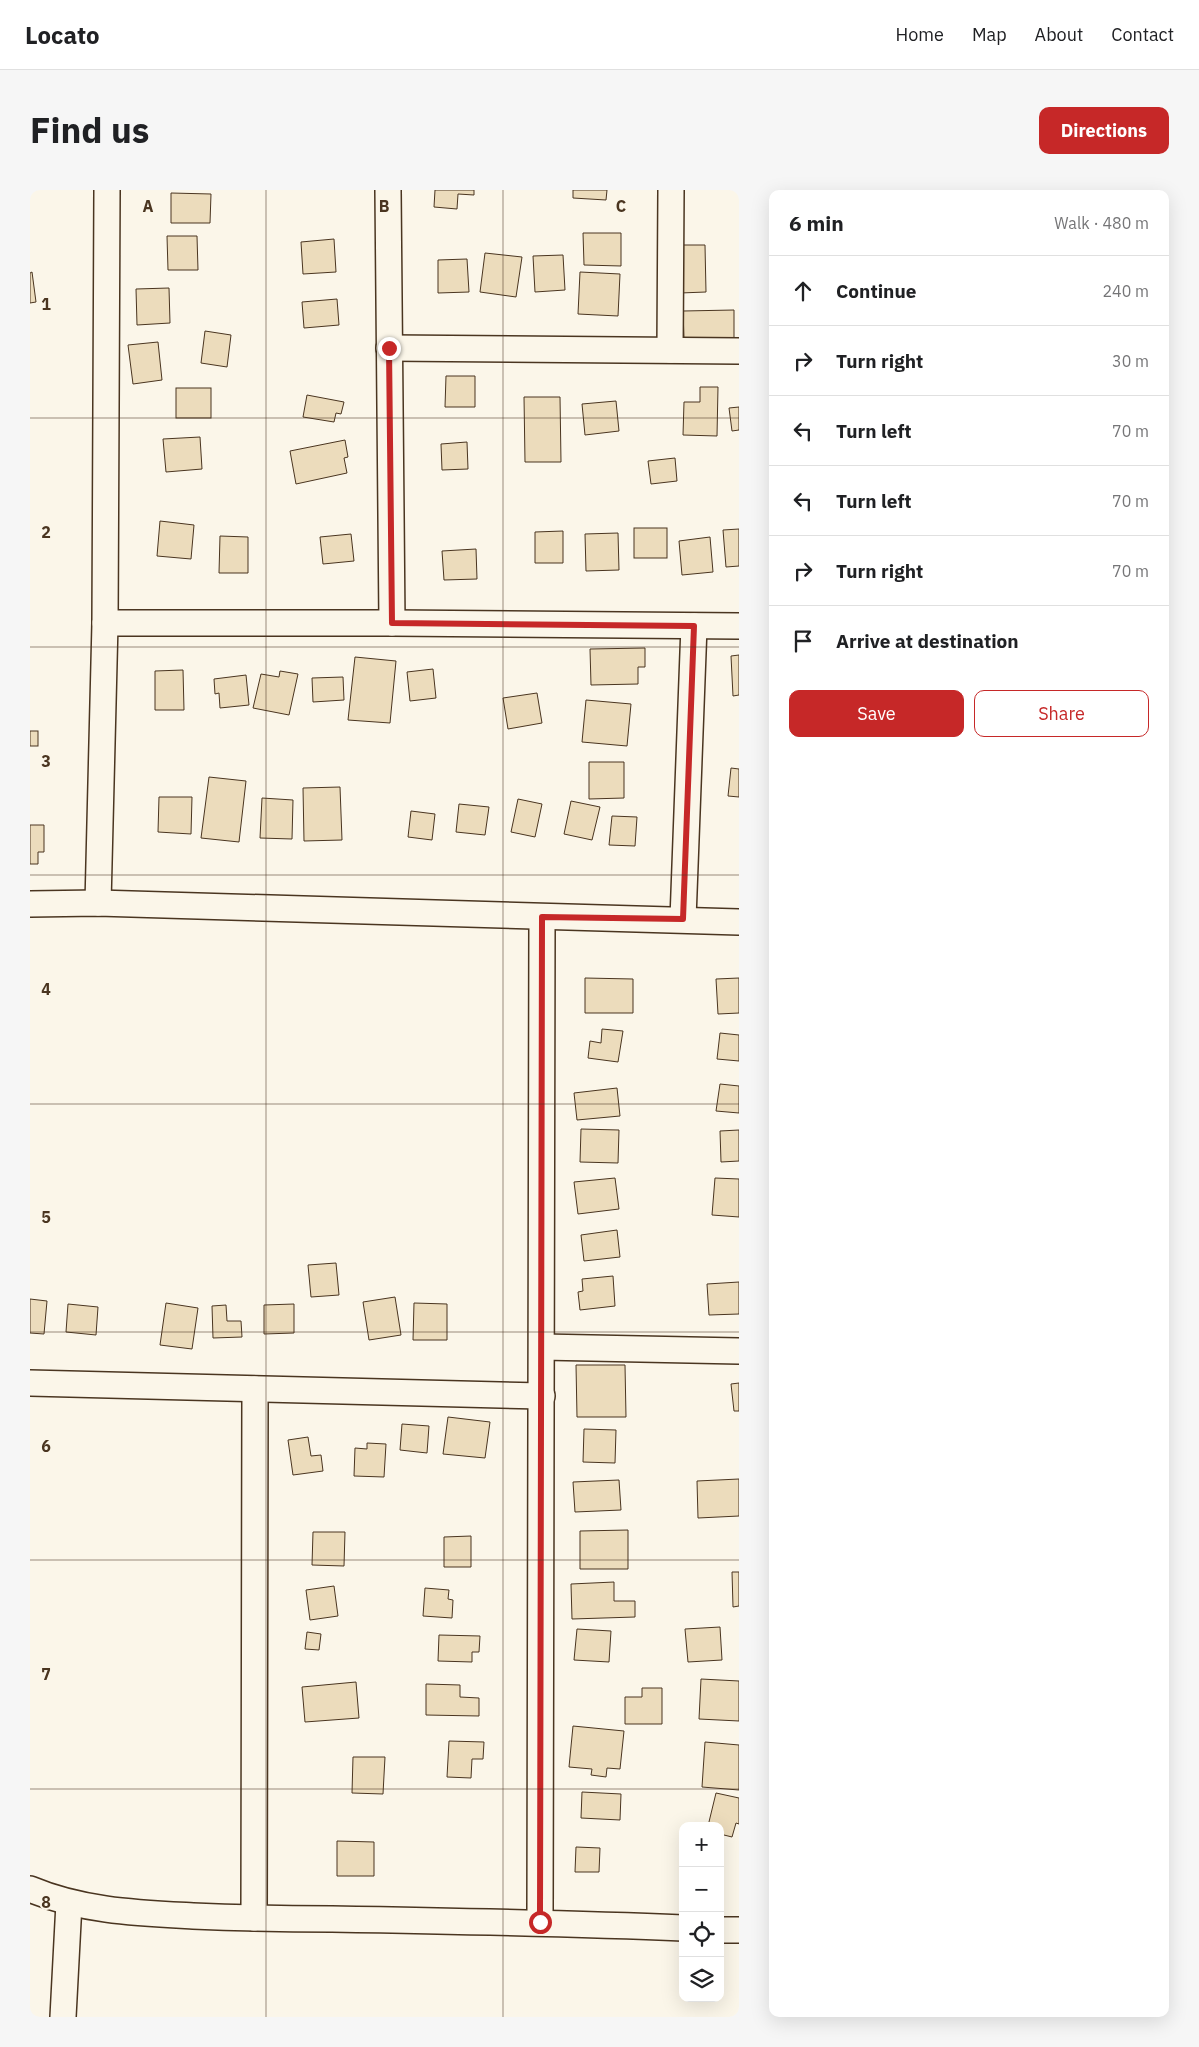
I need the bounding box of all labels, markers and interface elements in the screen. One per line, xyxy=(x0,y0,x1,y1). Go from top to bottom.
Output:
text: Locato xyxy=(25,19,100,51)
text: Home xyxy=(896,23,944,46)
text: Map xyxy=(972,23,1007,46)
text: About xyxy=(1035,23,1083,46)
text: Contact xyxy=(1111,23,1174,46)
text: Find us xyxy=(30,107,149,153)
button: Directions xyxy=(1039,107,1169,154)
text: A xyxy=(143,196,154,216)
text: B xyxy=(379,196,390,216)
text: C xyxy=(616,196,626,216)
text: 6 min xyxy=(789,209,844,237)
text: Walk · 480 m xyxy=(1054,213,1149,233)
icon: ahead xyxy=(789,277,817,305)
text: Continue xyxy=(836,279,916,303)
text: 240 m xyxy=(1102,281,1149,301)
text: 1 xyxy=(41,294,51,314)
route end xyxy=(378,337,401,360)
icon: right xyxy=(789,347,817,375)
text: Turn right xyxy=(836,349,923,373)
text: 30 m xyxy=(1112,351,1149,371)
icon: left xyxy=(789,417,817,445)
text: Turn left xyxy=(836,419,912,443)
text: 70 m xyxy=(1112,421,1149,441)
icon: left xyxy=(789,487,817,515)
text: Turn left xyxy=(836,489,912,513)
text: 70 m xyxy=(1112,491,1149,511)
text: 2 xyxy=(41,522,51,542)
icon: right xyxy=(789,557,817,585)
text: Turn right xyxy=(836,559,923,583)
text: 70 m xyxy=(1112,561,1149,581)
icon: arrive xyxy=(789,627,817,655)
text: Arrive at destination xyxy=(836,629,1019,653)
button: Save xyxy=(789,690,964,737)
button: Share xyxy=(974,690,1149,737)
text: 3 xyxy=(41,751,51,771)
text: 4 xyxy=(41,979,51,999)
text: 5 xyxy=(41,1207,51,1227)
text: 6 xyxy=(41,1436,51,1456)
text: 7 xyxy=(41,1664,51,1684)
map controls xyxy=(679,1822,724,2002)
button: + xyxy=(679,1822,724,1867)
button: − xyxy=(679,1867,724,1912)
text: 8 xyxy=(41,1892,51,1912)
route start xyxy=(529,1911,552,1934)
button: locate xyxy=(679,1912,724,1957)
button: layers xyxy=(679,1957,724,2002)

